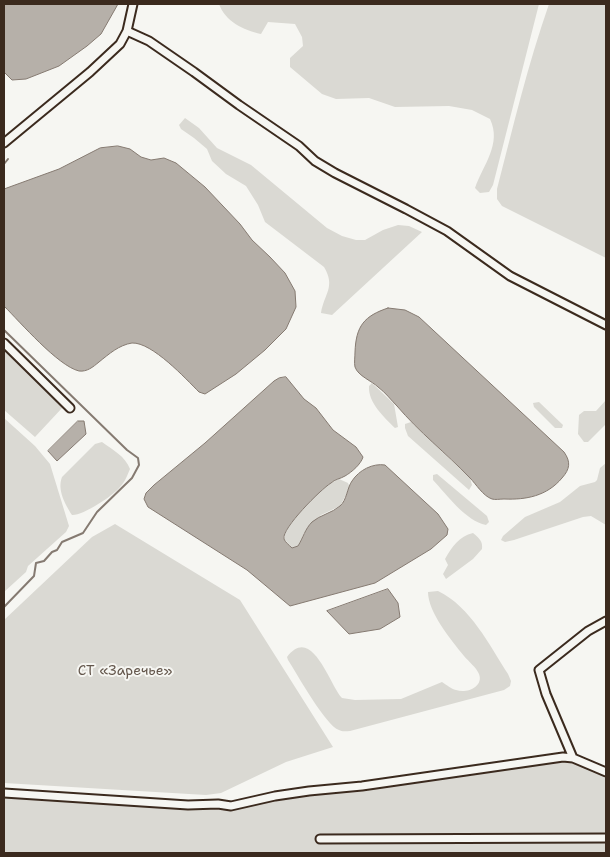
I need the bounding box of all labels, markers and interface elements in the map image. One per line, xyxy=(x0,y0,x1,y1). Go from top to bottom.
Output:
park label: СТ «Заречье» xyxy=(78,663,172,679)

